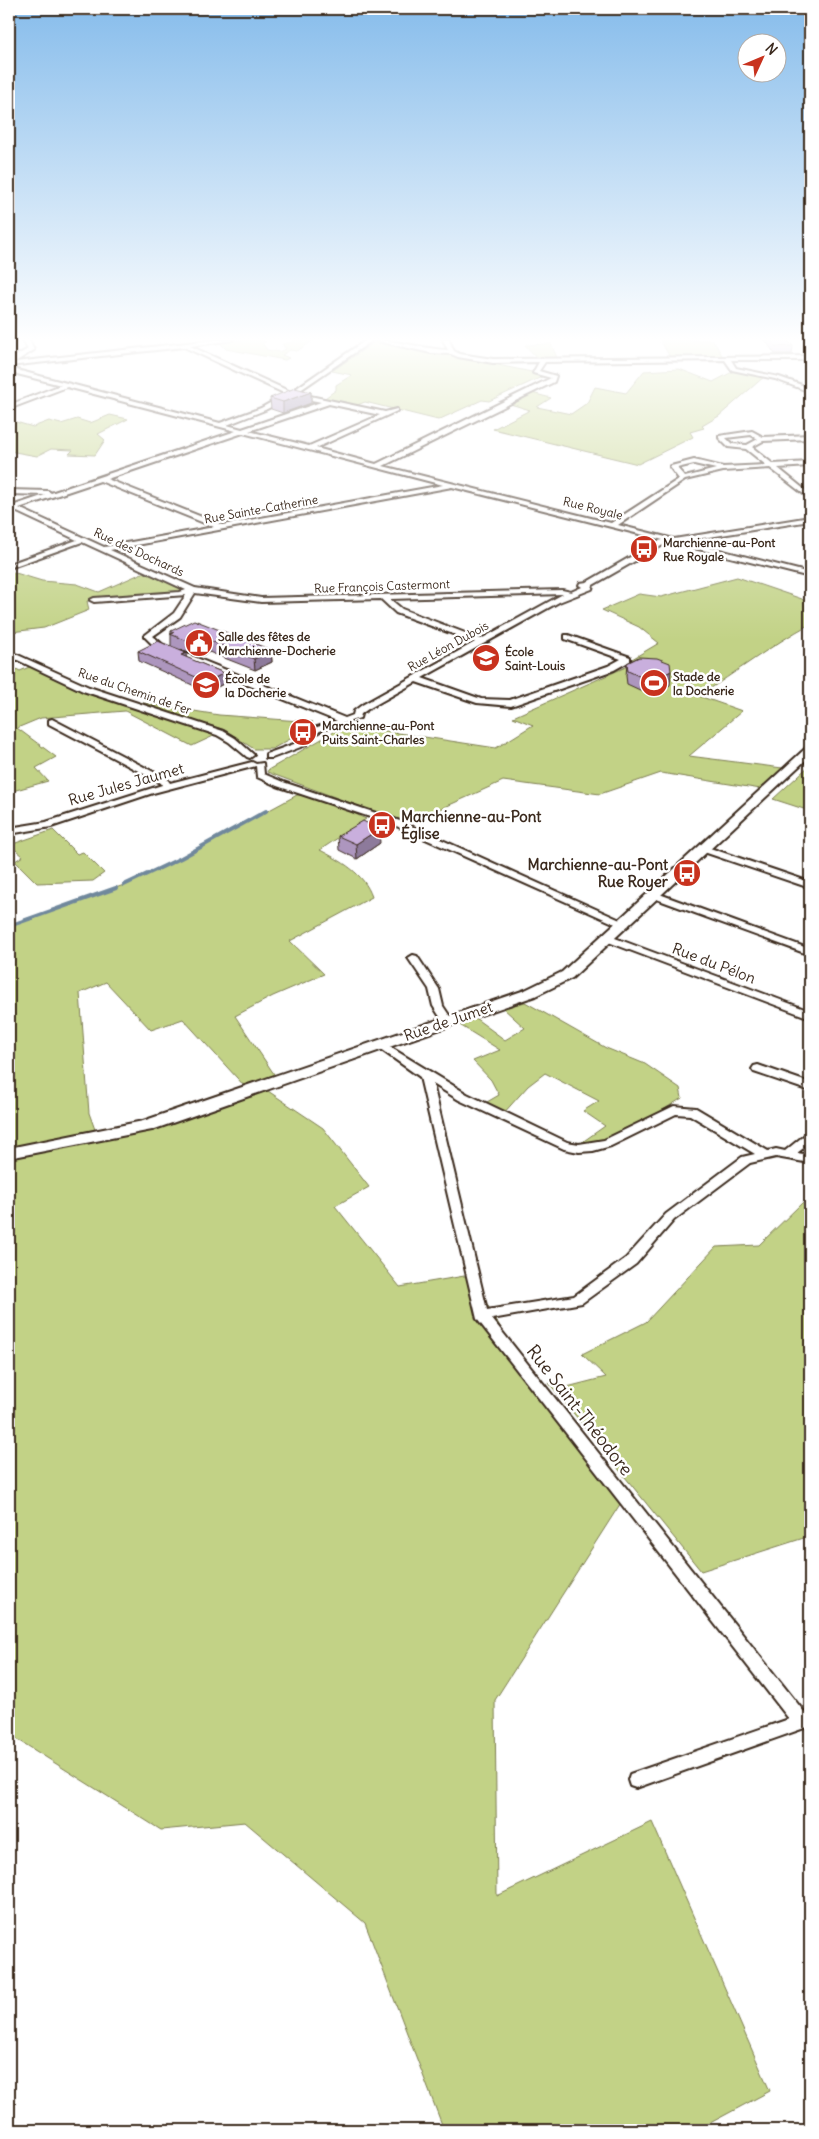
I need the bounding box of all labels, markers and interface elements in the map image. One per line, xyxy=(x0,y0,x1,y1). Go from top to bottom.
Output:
north arrow xyxy=(736,32,786,82)
text: N xyxy=(762,39,781,59)
street label: Rue Sainte-Catherine xyxy=(203,492,319,526)
street label: Rue Royale xyxy=(562,493,624,523)
street label: Rue des Dochards xyxy=(91,524,187,580)
bus stop icon: Marchienne-au-Pont Rue Royale xyxy=(629,534,659,564)
place label: Marchienne-au-Pont Rue Royale xyxy=(663,535,776,565)
street label: Rue François Castermont xyxy=(314,576,450,596)
street label: Rue Léon Dubois xyxy=(405,618,491,674)
public building icon: Salle des fêtes de Marchienne-Docherie xyxy=(184,628,214,658)
place label: Salle des fêtes de Marchienne-Docherie xyxy=(218,629,336,658)
school or university icon: École Saint-Louis xyxy=(471,643,501,673)
place label: École Saint-Louis xyxy=(505,644,566,673)
street label: Rue du Chemin de Fer xyxy=(76,665,194,717)
sports icon: Stade de la Docherie xyxy=(639,668,669,698)
place label: Stade de la Docherie xyxy=(673,669,735,698)
school or university icon: École de la Docherie xyxy=(191,670,221,700)
place label: École de la Docherie xyxy=(225,671,287,700)
bus stop icon: Marchienne-au-Pont Puits Saint-Charles xyxy=(288,717,318,747)
place label: Marchienne-au-Pont Puits Saint-Charles xyxy=(322,718,435,747)
street label: Rue Jules Jaumet xyxy=(66,758,186,810)
place label: Marchienne-au-Pont Église xyxy=(401,807,542,844)
bus stop icon: Marchienne-au-Pont Église xyxy=(367,810,397,840)
place label: Marchienne-au-Pont Rue Royer xyxy=(528,855,669,892)
bus stop icon: Marchienne-au-Pont Rue Royer xyxy=(672,858,702,888)
street label: Rue du Pélon xyxy=(670,938,759,988)
street label: Rue de Jumet xyxy=(401,997,495,1045)
street label: Rue Saint-Théodore xyxy=(522,1340,638,1480)

